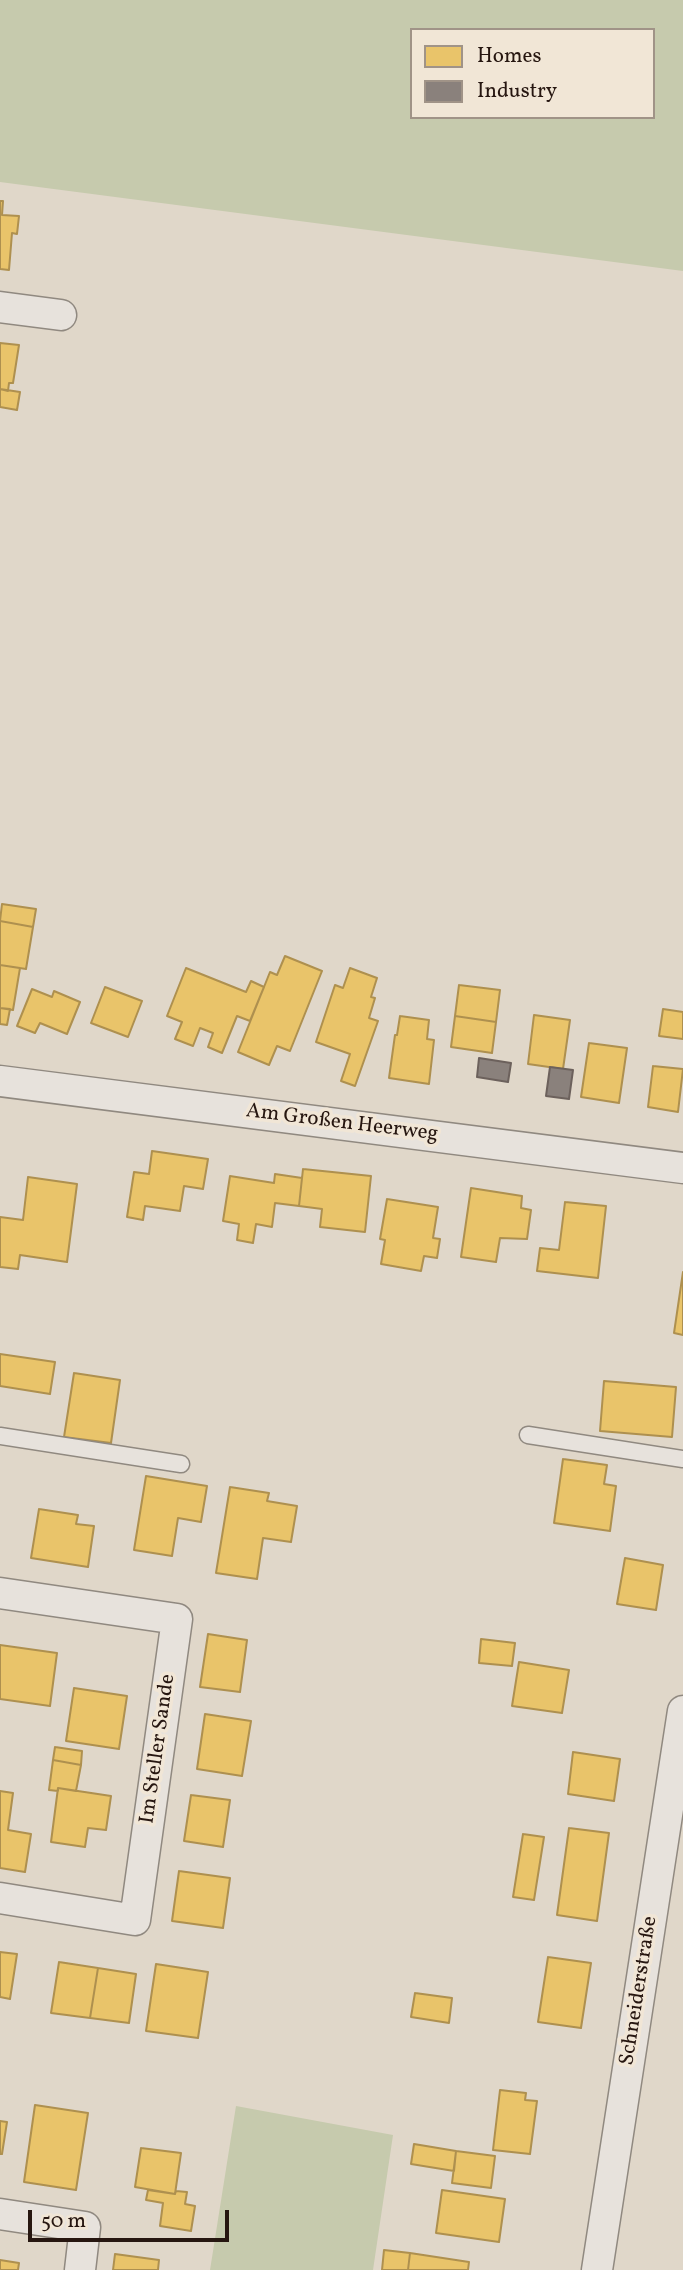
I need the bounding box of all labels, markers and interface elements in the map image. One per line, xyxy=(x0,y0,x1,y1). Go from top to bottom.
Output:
legend xyxy=(410,28,655,119)
text: Homes xyxy=(477,42,542,71)
text: Industry xyxy=(477,77,557,106)
street label: Am Großen Heerweg xyxy=(244,1100,440,1148)
street label: Im Steller Sande xyxy=(136,1673,182,1825)
street label: Schneiderstraße xyxy=(616,1915,664,2067)
scale bar xyxy=(32,2196,233,2240)
text: 50 m xyxy=(41,2207,86,2236)

